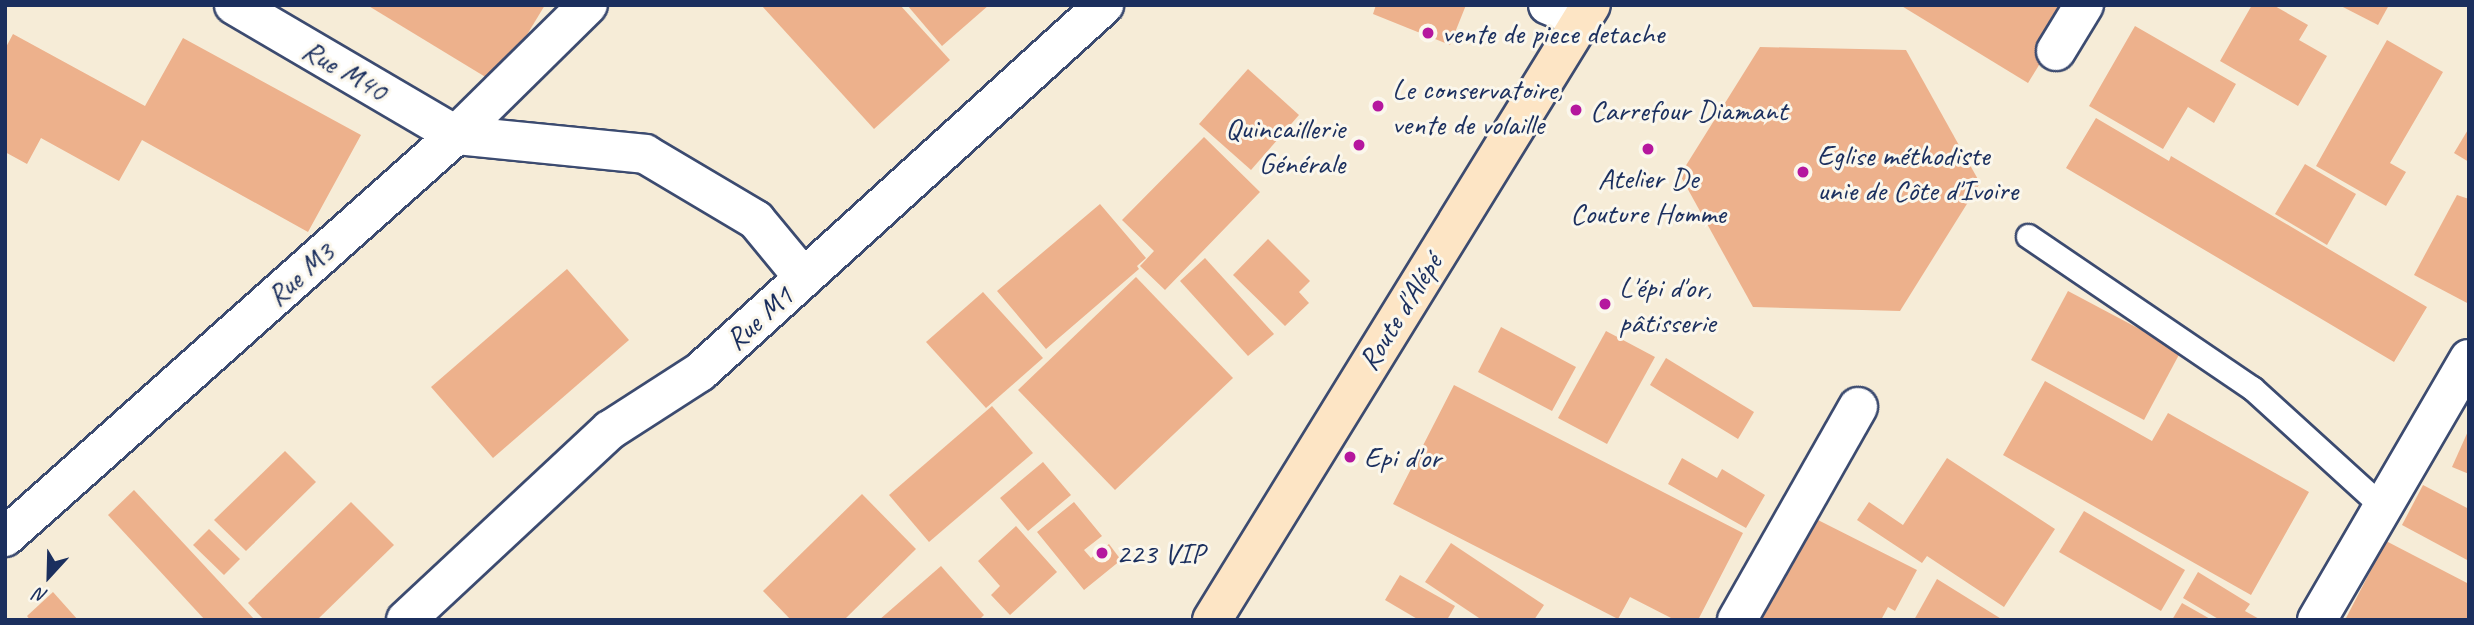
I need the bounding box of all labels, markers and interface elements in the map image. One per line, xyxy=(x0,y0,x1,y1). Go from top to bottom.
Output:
place label: vente de piece detache xyxy=(1442,15,1664,51)
marker: vente de piece detache xyxy=(1420,25,1436,41)
street label: Rue M40 xyxy=(296,31,394,109)
place label: Le conservatoire, vente de volaille xyxy=(1392,71,1562,141)
place label: Carrefour Diamant xyxy=(1590,92,1785,128)
marker: Le conservatoire, vente de volaille xyxy=(1370,98,1386,114)
marker: Carrefour Diamant xyxy=(1568,102,1584,118)
place label: Quincaillerie Générale xyxy=(1225,110,1345,180)
marker: Quincaillerie Générale xyxy=(1351,137,1367,153)
place label: Eglise méthodiste unie de Côte d'Ivoire xyxy=(1817,137,2018,208)
marker: Atelier De Couture Homme xyxy=(1640,141,1656,157)
place label: Atelier De Couture Homme xyxy=(1569,160,1727,230)
marker: Eglise méthodiste unie de Côte d'Ivoire xyxy=(1795,164,1811,180)
street label: Rue M3 xyxy=(259,234,341,314)
street label: Route d'Alépé xyxy=(1350,247,1450,377)
place label: L'épi d'or, pâtisserie xyxy=(1619,269,1716,340)
street label: Rue M1 xyxy=(718,278,800,358)
marker: L'épi d'or, pâtisserie xyxy=(1597,296,1613,312)
place label: Epi d'or xyxy=(1364,439,1441,475)
marker: Epi d'or xyxy=(1342,449,1358,465)
place label: 223 VIP xyxy=(1116,535,1205,571)
north arrow xyxy=(14,541,84,611)
marker: 223 VIP xyxy=(1094,545,1110,561)
text: N xyxy=(31,582,51,609)

